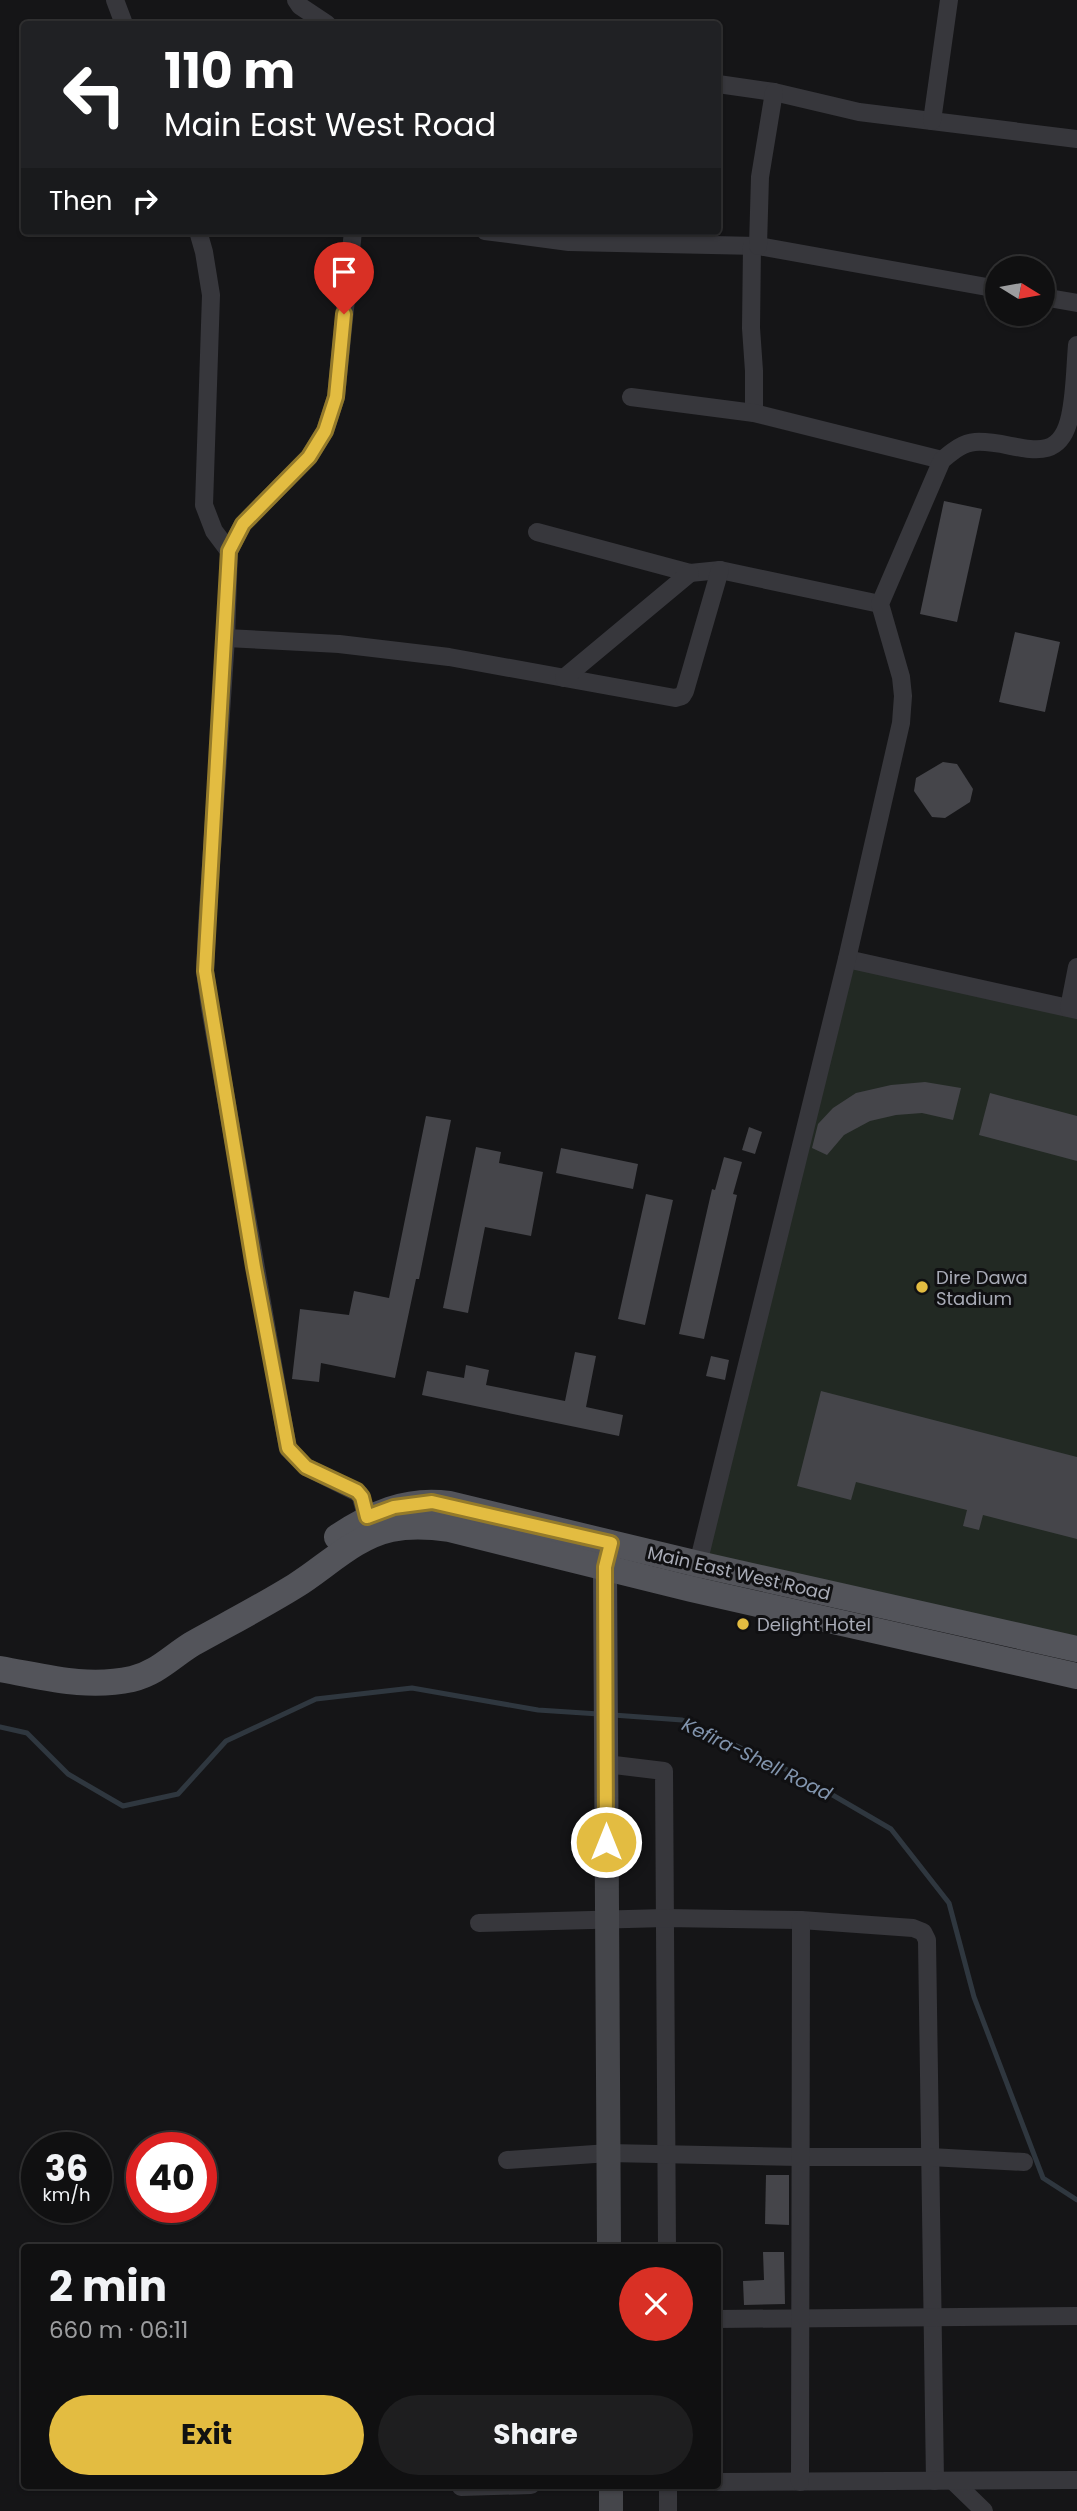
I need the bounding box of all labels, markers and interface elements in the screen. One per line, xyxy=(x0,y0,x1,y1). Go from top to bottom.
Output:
text: 110 m xyxy=(164,37,295,105)
icon: left xyxy=(49,49,140,140)
text: Main East West Road xyxy=(164,102,496,147)
icon: right xyxy=(126,182,164,220)
text: Then xyxy=(49,183,112,219)
pin xyxy=(314,242,374,314)
icon: arrive xyxy=(325,253,363,291)
north arrow xyxy=(985,256,1055,326)
map controls xyxy=(985,256,1055,326)
place label: Dire Dawa Stadium xyxy=(936,1265,1028,1311)
marker: Dire Dawa Stadium xyxy=(914,1279,930,1295)
street label: Main East West Road xyxy=(645,1540,833,1606)
place label: Delight Hotel xyxy=(757,1612,871,1637)
marker: Delight Hotel xyxy=(735,1616,751,1632)
water label: Kefira-Shell Road xyxy=(677,1711,837,1807)
position arrow xyxy=(569,1805,643,1879)
speed limit sign: 40 xyxy=(126,2132,217,2223)
text: 36 xyxy=(45,2144,88,2193)
text: km/h xyxy=(43,2182,90,2207)
text: 2 min xyxy=(49,2257,167,2316)
button: close xyxy=(619,2267,693,2341)
text: 660 m · 06:11 xyxy=(49,2314,188,2346)
button: Exit xyxy=(49,2395,364,2475)
button: Share xyxy=(378,2395,693,2475)

